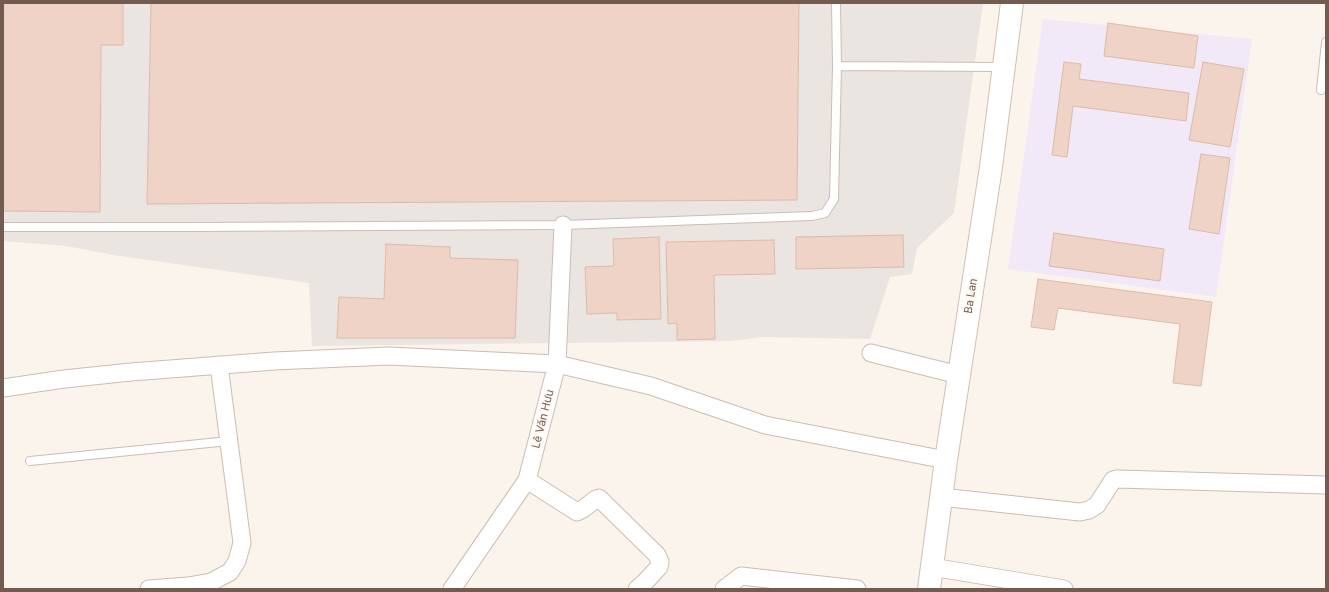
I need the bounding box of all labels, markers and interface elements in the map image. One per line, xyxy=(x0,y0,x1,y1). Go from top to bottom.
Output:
street label: Ba Lan xyxy=(962,278,980,314)
street label: Lê Văn Hưu xyxy=(529,388,557,450)

